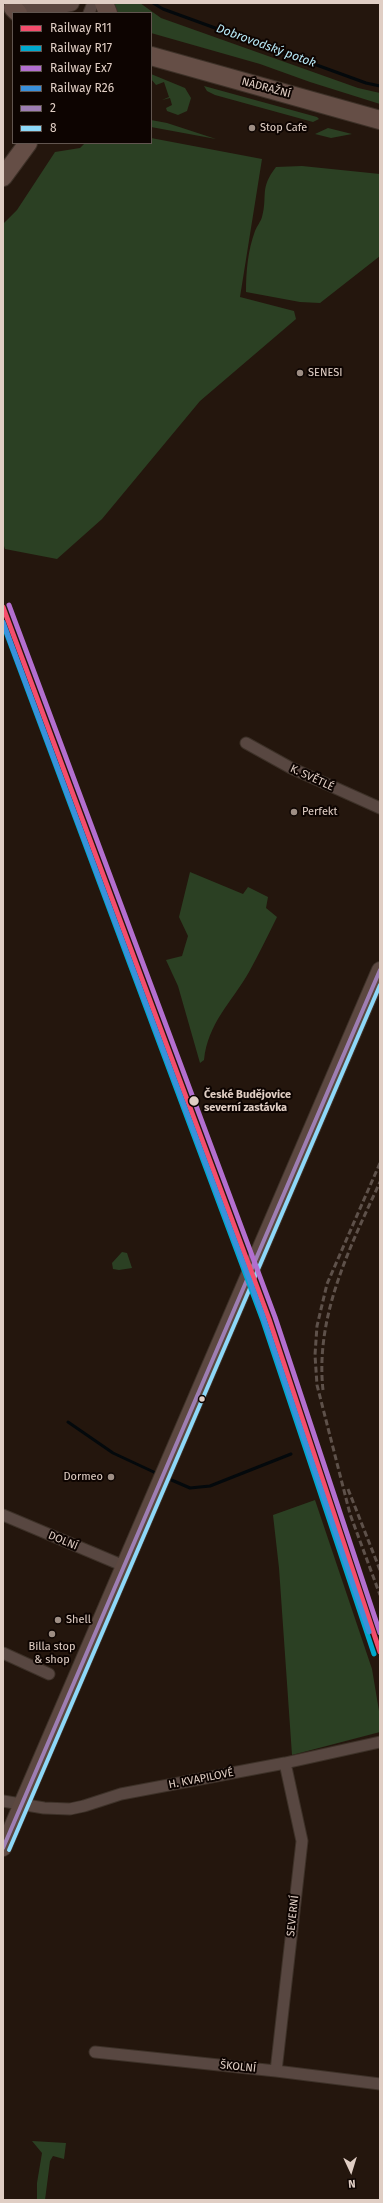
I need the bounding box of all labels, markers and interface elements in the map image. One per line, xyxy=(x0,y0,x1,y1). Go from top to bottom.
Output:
legend xyxy=(12,12,152,144)
text: Railway R11 xyxy=(50,21,112,35)
water label: Dobrovodský potok xyxy=(214,21,318,71)
text: Railway R17 xyxy=(50,41,112,55)
text: Railway Ex7 xyxy=(50,61,112,75)
street label: NÁDRAŽNÍ xyxy=(240,75,292,101)
text: Railway R26 xyxy=(50,81,114,95)
text: 2 xyxy=(50,101,56,115)
text: 8 xyxy=(50,121,57,135)
place label: Stop Cafe xyxy=(260,121,307,135)
marker: Stop Cafe xyxy=(247,123,257,133)
place label: SENESI xyxy=(308,366,342,380)
marker: SENESI xyxy=(295,368,305,378)
street label: K. SVĚTLÉ xyxy=(288,762,336,794)
place label: Perfekt xyxy=(302,805,337,819)
marker: Perfekt xyxy=(289,807,299,817)
place label: České Budějovice severní zastávka xyxy=(204,1088,291,1114)
marker: České Budějovice severní zastávka xyxy=(187,1094,201,1108)
unlabelled marker xyxy=(197,1394,207,1404)
place label: Dormeo xyxy=(63,1470,103,1484)
marker: Dormeo xyxy=(106,1472,116,1482)
street label: DOLNÍ xyxy=(46,1529,80,1553)
place label: Shell xyxy=(66,1613,91,1627)
marker: Shell xyxy=(53,1615,63,1625)
marker: Billa stop & shop xyxy=(47,1629,57,1639)
place label: Billa stop & shop xyxy=(29,1640,75,1666)
street label: H. KVAPILOVÉ xyxy=(167,1766,235,1792)
street label: SEVERNÍ xyxy=(284,1895,302,1937)
street label: ŠKOLNÍ xyxy=(219,2059,257,2075)
north arrow xyxy=(331,2151,371,2191)
text: N xyxy=(348,2177,356,2190)

